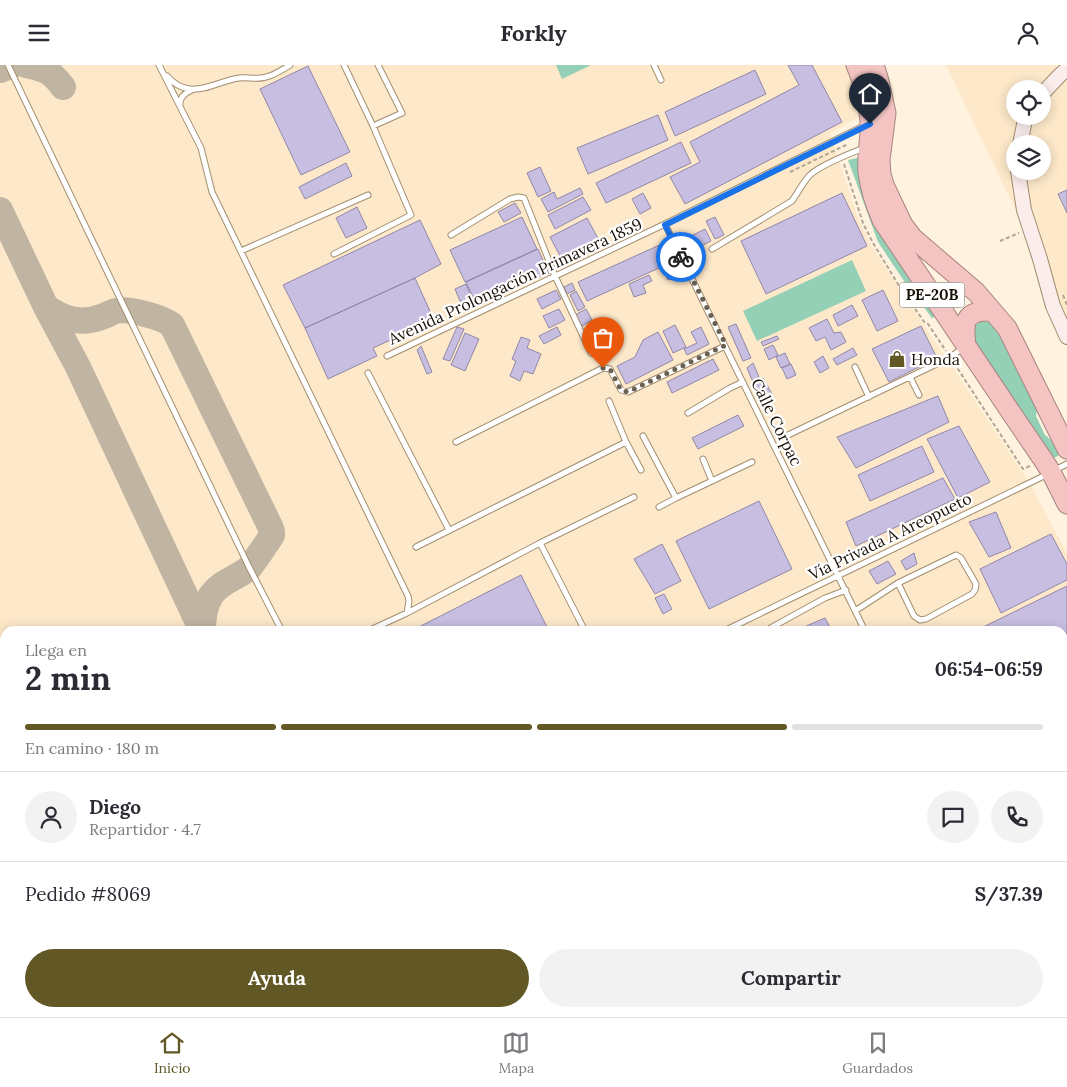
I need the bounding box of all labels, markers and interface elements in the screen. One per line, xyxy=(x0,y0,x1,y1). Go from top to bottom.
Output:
icon: menu xyxy=(25,19,53,47)
text: Forkly xyxy=(500,19,567,47)
icon: person xyxy=(1014,19,1042,47)
pin xyxy=(849,73,891,124)
icon: home xyxy=(856,80,884,108)
map controls xyxy=(1006,80,1051,180)
button: locate xyxy=(1006,80,1051,125)
button: layers xyxy=(1006,135,1051,180)
street label: Avenida Prolongación Primavera 1859 xyxy=(384,213,645,349)
courier xyxy=(656,232,706,282)
icon: bike xyxy=(667,243,695,271)
road number: PE-20B xyxy=(900,283,964,307)
pin xyxy=(582,317,624,368)
icon: bag xyxy=(589,324,617,352)
shop icon: Honda xyxy=(887,349,907,369)
place label: Honda xyxy=(911,349,960,369)
street label: Calle Corpac xyxy=(747,375,807,469)
street label: Vía Privada A Areopueto xyxy=(804,488,975,585)
text: Llega en xyxy=(25,640,87,660)
text: 06:54–06:59 xyxy=(935,657,1043,681)
text: 2 min xyxy=(25,658,111,699)
text: En camino · 180 m xyxy=(25,738,159,758)
button: person xyxy=(25,791,77,843)
button: chat xyxy=(927,791,979,843)
button: phone xyxy=(991,791,1043,843)
text: Diego xyxy=(89,795,141,819)
text: Repartidor · 4.7 xyxy=(89,819,201,839)
text: Pedido #8069 xyxy=(25,882,151,906)
text: S/37.39 xyxy=(975,882,1043,906)
button: Ayuda xyxy=(25,949,529,1007)
button: Compartir xyxy=(539,949,1043,1007)
tab: Inicio xyxy=(154,1029,191,1077)
tab: Mapa xyxy=(499,1029,534,1077)
tab: Guardados xyxy=(842,1029,913,1077)

